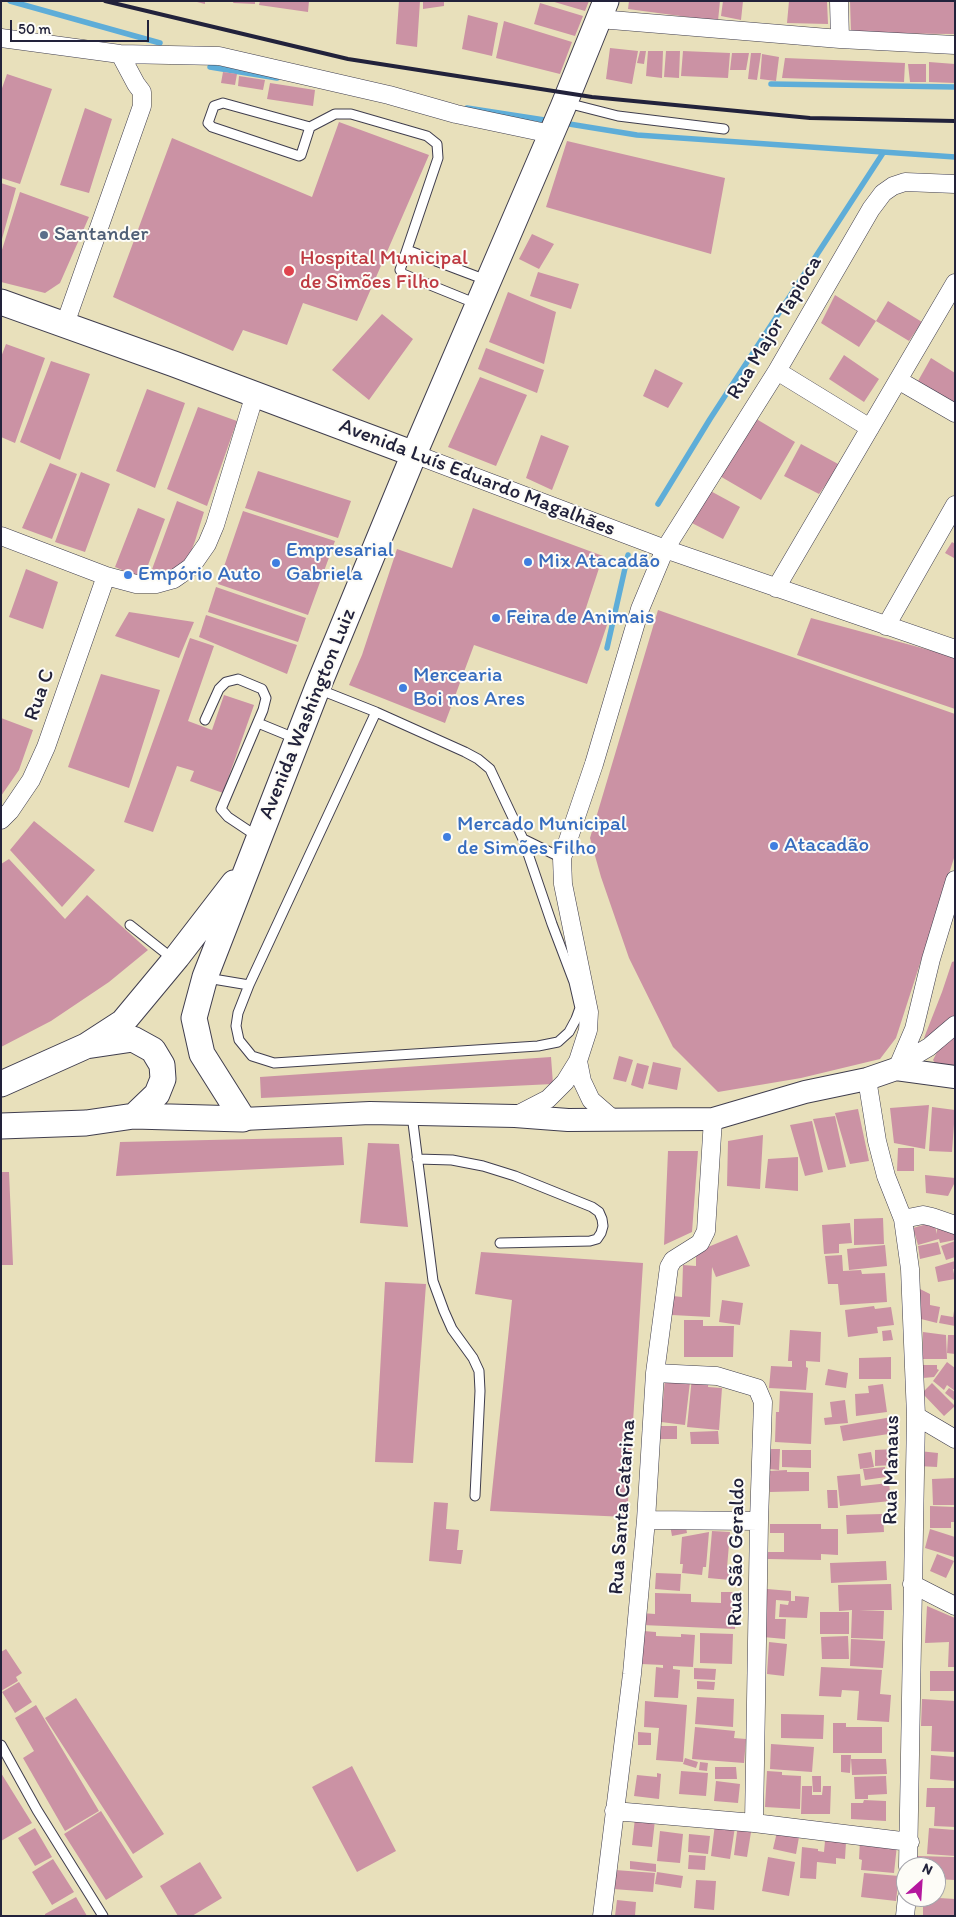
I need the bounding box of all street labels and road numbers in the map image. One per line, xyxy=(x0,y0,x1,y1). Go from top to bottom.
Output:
street label: Rua Major Tapioca xyxy=(722,251,828,405)
street label: Avenida Luís Eduardo Magalhães xyxy=(335,414,619,542)
street label: Avenida Washington Luiz xyxy=(254,605,362,823)
street label: Rua C xyxy=(19,666,61,724)
street label: Rua Manaus xyxy=(878,1415,906,1525)
street label: Rua Santa Catarina xyxy=(604,1419,642,1595)
street label: Rua São Geraldo xyxy=(723,1477,751,1627)

